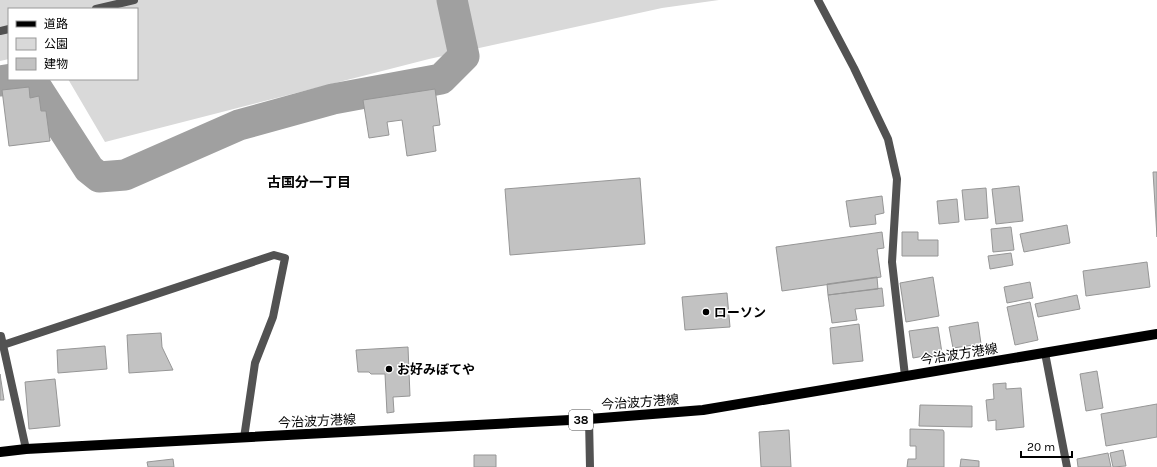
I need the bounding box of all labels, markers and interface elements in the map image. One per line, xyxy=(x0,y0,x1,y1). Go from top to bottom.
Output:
legend xyxy=(8,8,138,80)
text: 道路 xyxy=(44,17,68,31)
text: 公園 xyxy=(44,37,68,51)
text: 建物 xyxy=(44,57,68,71)
district label: 古国分一丁目 xyxy=(267,174,351,191)
place label: ローソン xyxy=(714,305,766,320)
marker: ローソン xyxy=(701,307,711,317)
street label: 今治波方港線 xyxy=(919,340,999,368)
place label: お好みぼてや xyxy=(397,362,475,377)
marker: お好みぼてや xyxy=(384,364,394,374)
street label: 今治波方港線 xyxy=(601,392,679,412)
road number: 38 xyxy=(569,410,593,430)
street label: 今治波方港線 xyxy=(278,411,356,431)
scale bar xyxy=(1021,433,1072,459)
text: 20 m xyxy=(1027,440,1055,454)

